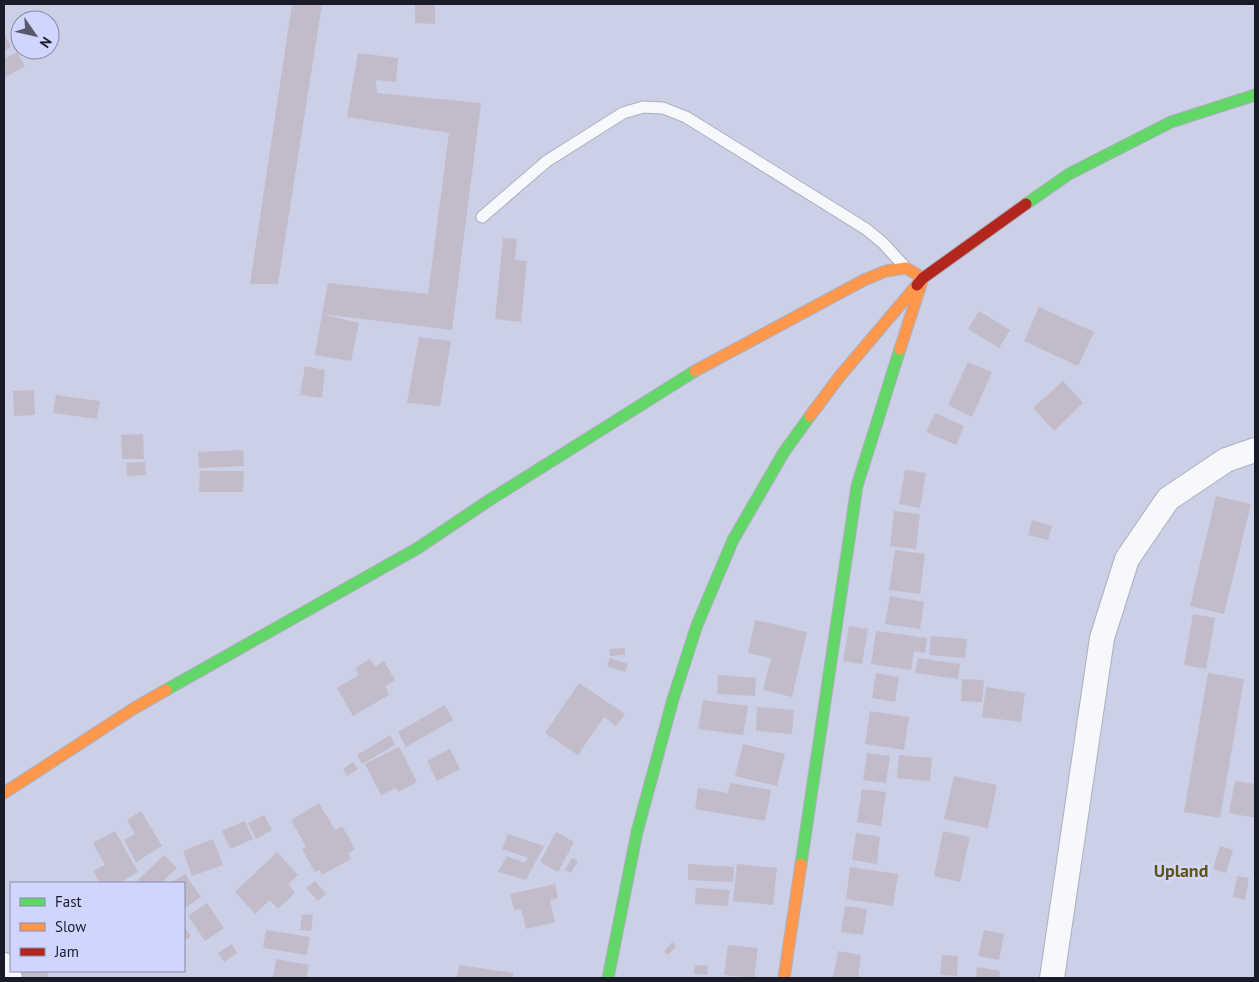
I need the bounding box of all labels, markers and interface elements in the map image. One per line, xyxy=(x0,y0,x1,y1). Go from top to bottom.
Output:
north arrow xyxy=(10,10,60,60)
text: N xyxy=(36,33,56,51)
district label: Upland xyxy=(1154,859,1208,882)
legend xyxy=(10,882,185,972)
text: Fast xyxy=(55,892,82,911)
text: Slow xyxy=(55,917,86,936)
text: Jam xyxy=(54,942,79,961)

